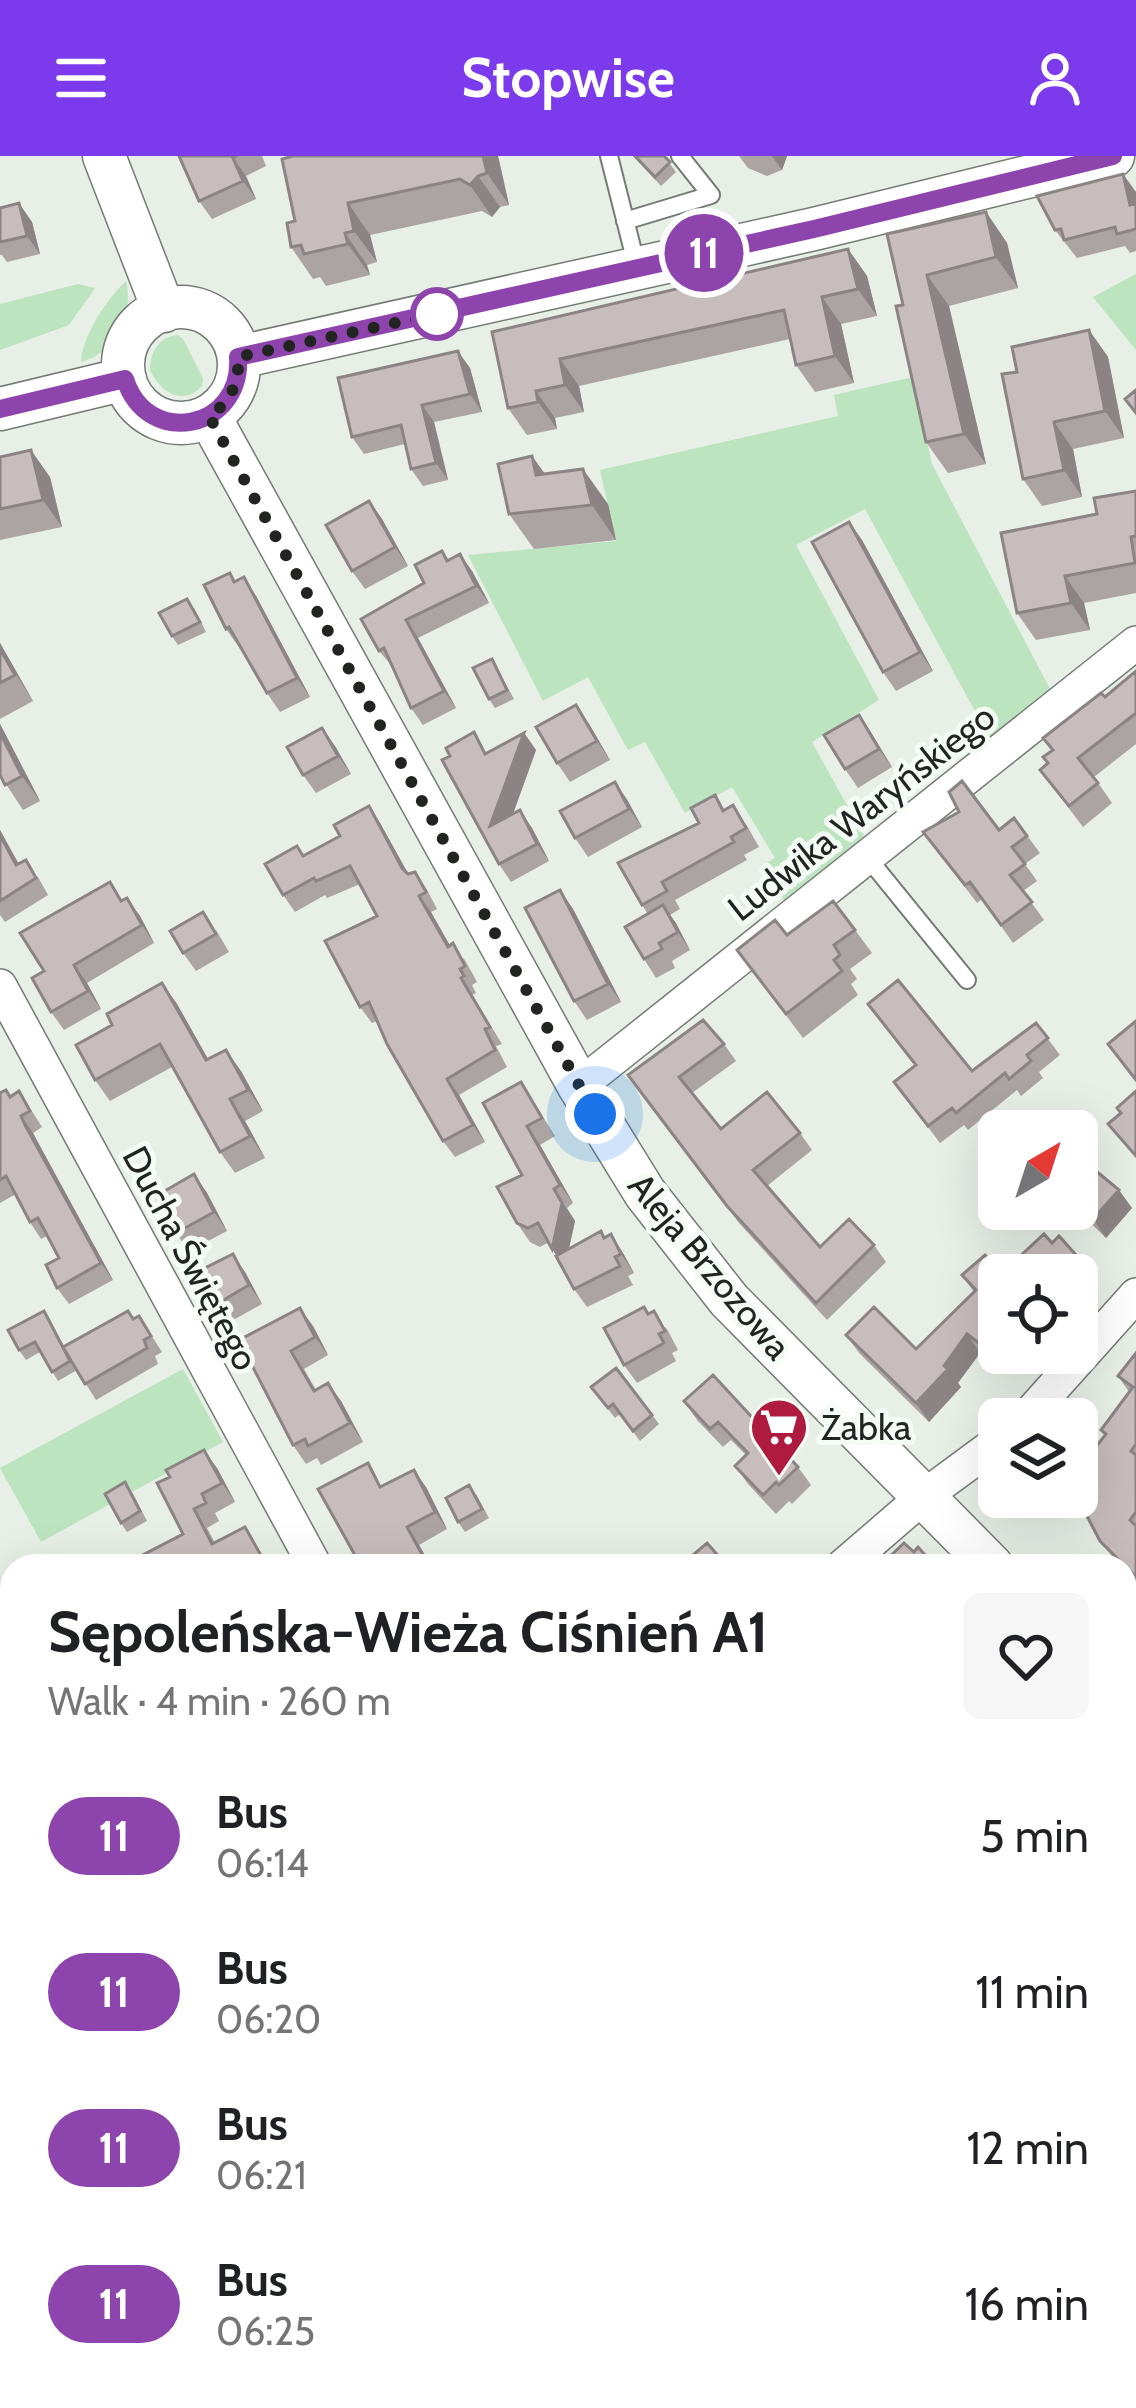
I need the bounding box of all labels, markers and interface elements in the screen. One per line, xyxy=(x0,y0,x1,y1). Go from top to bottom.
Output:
icon: menu xyxy=(48,45,114,111)
text: Stopwise xyxy=(461,45,675,111)
icon: person xyxy=(1022,45,1088,111)
line badge: 11 xyxy=(650,214,758,292)
text: 11 xyxy=(689,227,720,279)
unlabelled marker xyxy=(412,289,462,339)
street label: Ludwika Waryńskiego xyxy=(719,694,1003,930)
your location xyxy=(565,1084,625,1144)
north arrow xyxy=(978,1110,1098,1230)
map controls xyxy=(978,1110,1098,1518)
street label: Ducha Świętego xyxy=(114,1138,268,1378)
street label: Aleja Brzozowa xyxy=(619,1164,801,1368)
button: locate xyxy=(978,1254,1098,1374)
supermarket icon: Żabka xyxy=(748,1396,810,1478)
button: layers xyxy=(978,1398,1098,1518)
place label: Żabka xyxy=(821,1405,911,1449)
button: heart xyxy=(963,1593,1089,1719)
text: Sępoleńska-Wieża Ciśnień A1 xyxy=(48,1597,768,1666)
text: Walk · 4 min · 260 m xyxy=(48,1677,391,1725)
text: Bus xyxy=(216,1785,288,1839)
text: 5 min xyxy=(980,1809,1089,1863)
text: 11 xyxy=(99,1810,130,1862)
text: 06:14 xyxy=(216,1839,309,1887)
text: Bus xyxy=(216,1941,288,1995)
text: 11 min xyxy=(975,1965,1089,2019)
text: 11 xyxy=(99,1966,130,2018)
text: 06:20 xyxy=(216,1995,321,2043)
text: Bus xyxy=(216,2097,288,2151)
text: 12 min xyxy=(966,2121,1089,2175)
text: 11 xyxy=(99,2122,130,2174)
text: 06:21 xyxy=(216,2151,307,2199)
text: Bus xyxy=(216,2253,288,2307)
text: 16 min xyxy=(964,2277,1089,2331)
text: 11 xyxy=(99,2278,130,2330)
text: 06:25 xyxy=(216,2307,315,2355)

